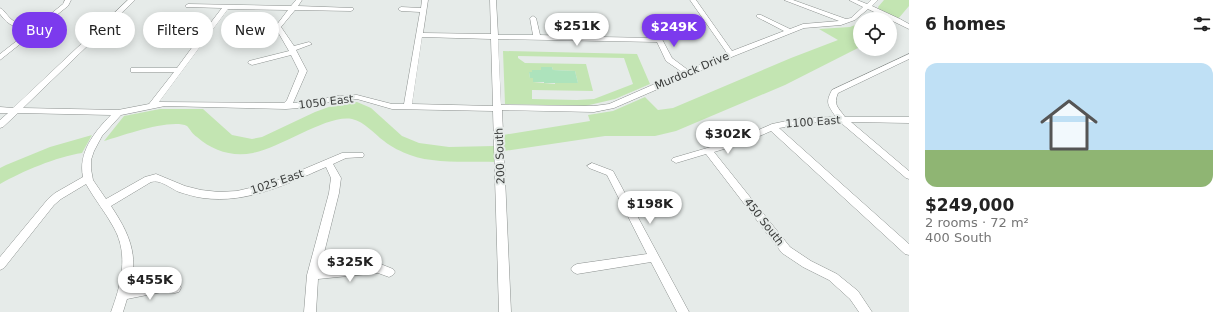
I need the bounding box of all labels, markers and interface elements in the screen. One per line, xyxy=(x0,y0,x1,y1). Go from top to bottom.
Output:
chip: Buy xyxy=(12,12,67,48)
chip: Rent xyxy=(75,12,135,48)
chip: Filters xyxy=(143,12,213,48)
chip: New xyxy=(221,12,279,48)
map controls xyxy=(853,12,897,56)
button: locate xyxy=(853,12,897,56)
pin: $251K xyxy=(549,13,605,47)
icon: filters xyxy=(1191,13,1213,35)
pin: $249K xyxy=(646,14,702,48)
text: 6 homes xyxy=(925,14,1006,34)
text: $251K xyxy=(554,18,600,33)
text: $249K xyxy=(651,19,697,34)
street label: Murdock Drive xyxy=(653,49,731,93)
icon: home xyxy=(1033,89,1105,161)
street label: 1050 East xyxy=(298,92,355,112)
street label: 1100 East xyxy=(785,114,842,130)
pin: $302K xyxy=(700,121,756,155)
text: $302K xyxy=(705,126,751,141)
street label: 200 South xyxy=(493,128,507,184)
street label: 1025 East xyxy=(249,167,306,197)
pin: $198K xyxy=(622,191,678,225)
text: $249,000 xyxy=(925,195,1014,215)
text: $198K xyxy=(627,196,673,211)
street label: 450 South xyxy=(741,196,787,248)
text: 2 rooms · 72 m² xyxy=(925,215,1029,230)
text: 400 South xyxy=(925,230,992,245)
pin: $325K xyxy=(322,249,378,283)
text: $325K xyxy=(327,254,373,269)
pin: $455K xyxy=(122,267,178,301)
text: $455K xyxy=(127,272,173,287)

